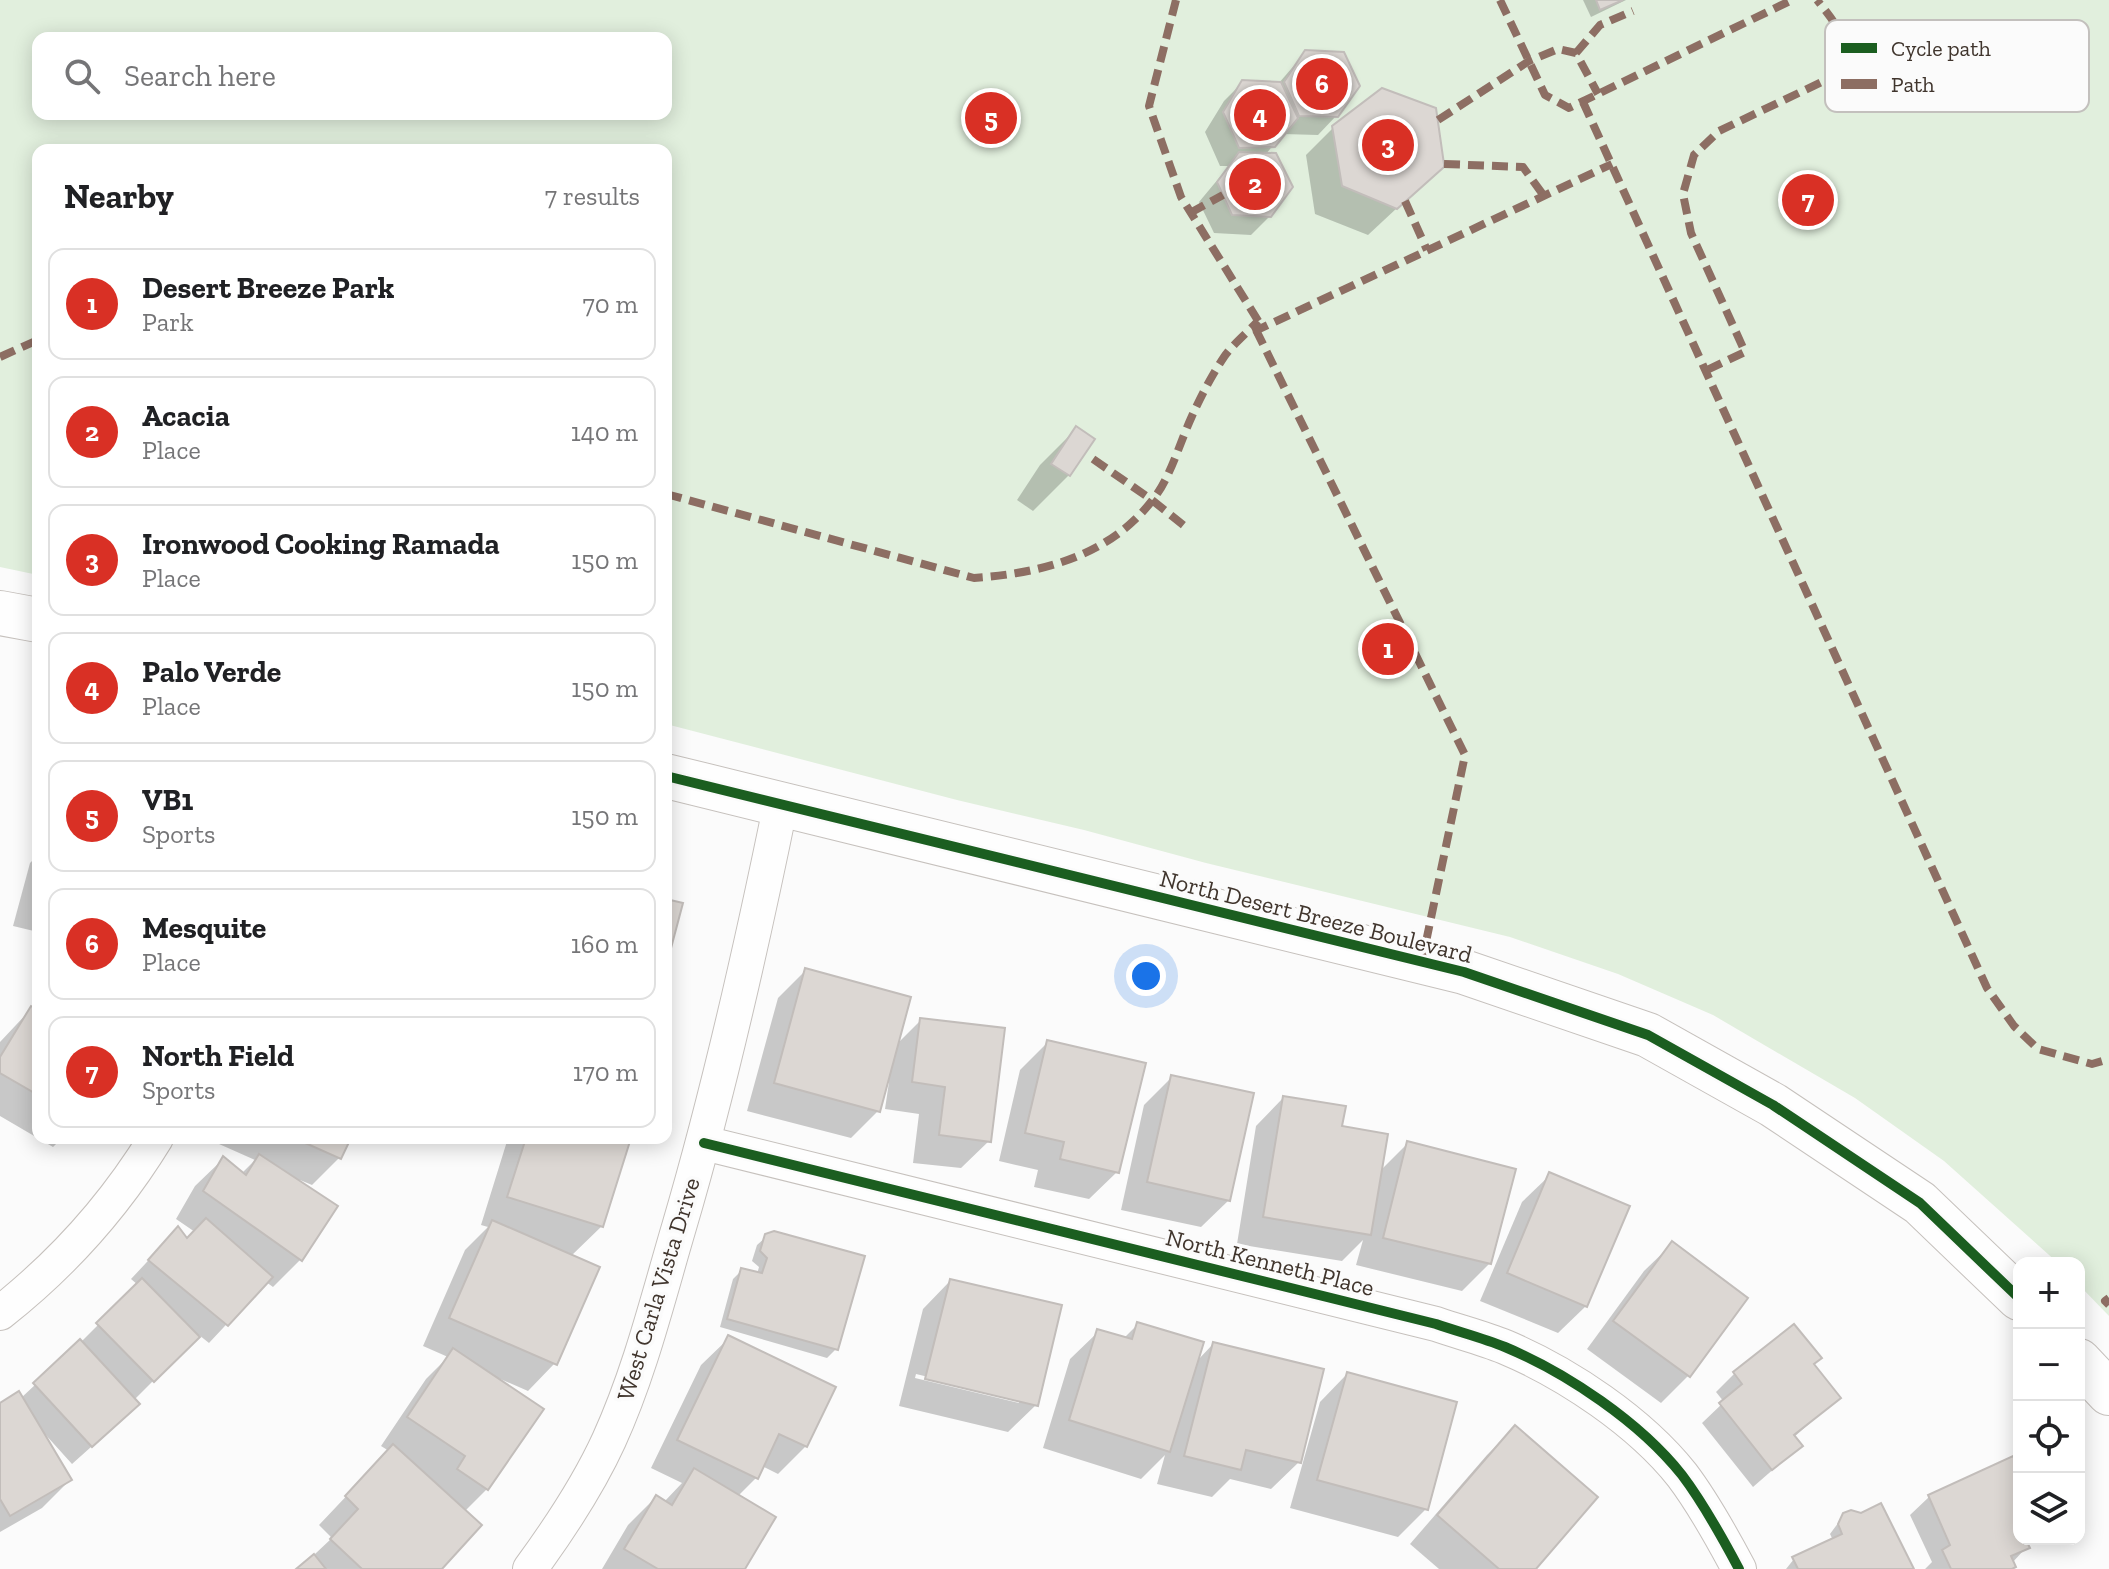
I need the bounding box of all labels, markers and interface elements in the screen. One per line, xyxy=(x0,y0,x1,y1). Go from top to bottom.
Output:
legend xyxy=(1825,20,2089,112)
search box xyxy=(32,32,672,120)
text: Cycle path xyxy=(1891,35,1991,62)
icon: search xyxy=(60,54,104,98)
pin: 6 xyxy=(1296,54,1348,114)
text: Search here xyxy=(124,58,276,94)
text: Path xyxy=(1891,71,1935,98)
pin: 4 xyxy=(1234,85,1286,145)
pin: 5 xyxy=(965,88,1017,148)
pin: 3 xyxy=(1362,115,1414,175)
pin: 2 xyxy=(1229,154,1281,214)
pin: 7 xyxy=(1782,170,1834,230)
text: Nearby xyxy=(64,176,174,217)
text: 7 results xyxy=(545,180,640,212)
text: Desert Breeze Park xyxy=(142,270,394,306)
text: 1 xyxy=(87,288,97,320)
text: 70 m xyxy=(582,288,638,320)
text: Park xyxy=(142,306,194,338)
text: Acacia xyxy=(142,398,230,434)
text: 2 xyxy=(85,416,99,448)
text: 140 m xyxy=(571,416,638,448)
text: Place xyxy=(142,434,201,466)
text: Ironwood Cooking Ramada xyxy=(142,526,500,562)
text: 3 xyxy=(85,544,99,576)
text: 150 m xyxy=(571,544,638,576)
text: Place xyxy=(142,562,201,594)
pin: 1 xyxy=(1362,619,1414,679)
text: Palo Verde xyxy=(142,654,281,690)
text: 4 xyxy=(85,672,99,704)
text: 150 m xyxy=(571,672,638,704)
text: Place xyxy=(142,690,201,722)
text: VB1 xyxy=(142,782,193,818)
text: 5 xyxy=(85,800,99,832)
text: 150 m xyxy=(571,800,638,832)
text: Sports xyxy=(142,818,215,850)
street label: North Desert Breeze Boulevard xyxy=(1157,863,1475,969)
text: Mesquite xyxy=(142,910,266,946)
text: 6 xyxy=(85,928,99,960)
text: 160 m xyxy=(571,928,638,960)
text: Place xyxy=(142,946,201,978)
your location xyxy=(1126,956,1166,996)
text: North Field xyxy=(142,1038,294,1074)
text: 7 xyxy=(86,1056,98,1088)
text: 170 m xyxy=(573,1056,638,1088)
text: Sports xyxy=(142,1074,215,1106)
street label: West Carla Vista Drive xyxy=(610,1174,706,1404)
street label: North Kenneth Place xyxy=(1163,1222,1377,1302)
map controls xyxy=(2013,1257,2085,1545)
button: + xyxy=(2013,1257,2085,1329)
button: − xyxy=(2013,1329,2085,1401)
button: locate xyxy=(2013,1401,2085,1473)
button: layers xyxy=(2013,1473,2085,1545)

